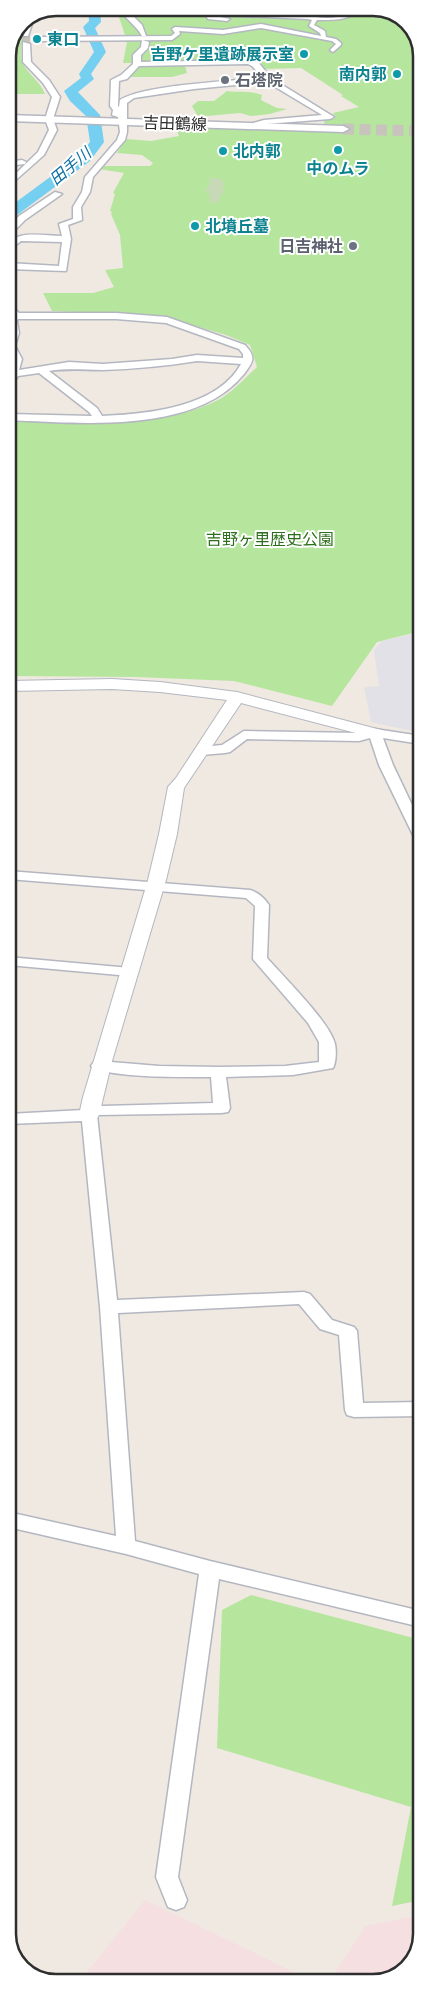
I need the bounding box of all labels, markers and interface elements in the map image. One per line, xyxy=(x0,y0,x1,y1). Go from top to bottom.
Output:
place label: 東口 xyxy=(47,29,79,48)
marker: 東口 xyxy=(31,33,43,45)
place label: 吉野ケ里遺跡展示室 xyxy=(150,44,294,63)
marker: 吉野ケ里遺跡展示室 xyxy=(298,48,310,60)
place label: 南内郭 xyxy=(339,64,387,83)
marker: 南内郭 xyxy=(391,68,403,80)
place label: 石塔院 xyxy=(235,70,283,89)
marker: 石塔院 xyxy=(219,74,231,86)
street label: 吉田鶴線 xyxy=(143,112,207,133)
place label: 北内郭 xyxy=(233,141,281,160)
water label: 田手川 xyxy=(45,142,96,188)
marker: 中のムラ xyxy=(332,144,344,156)
marker: 北内郭 xyxy=(217,145,229,157)
place label: 中のムラ xyxy=(306,158,370,177)
place label: 北墳丘墓 xyxy=(205,216,269,235)
marker: 北墳丘墓 xyxy=(189,220,201,232)
place label: 日吉神社 xyxy=(279,236,343,255)
marker: 日吉神社 xyxy=(347,240,359,252)
park label: 吉野ヶ里歴史公園 xyxy=(206,529,334,548)

